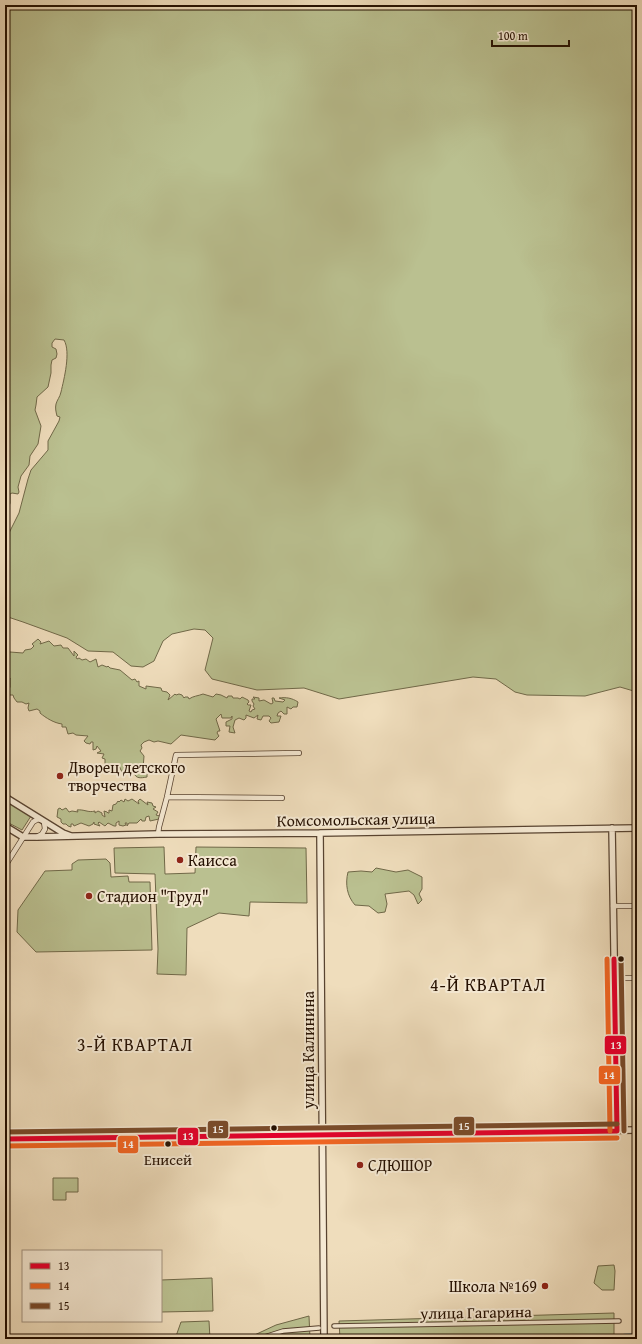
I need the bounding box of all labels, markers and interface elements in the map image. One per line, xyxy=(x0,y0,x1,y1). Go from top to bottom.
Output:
scale bar xyxy=(492,22,569,48)
text: 100 m xyxy=(498,27,528,44)
place label: Дворец детского творчества xyxy=(67,755,185,797)
marker: Дворец детского творчества xyxy=(55,771,65,781)
street label: Комсомольская улица xyxy=(277,806,436,832)
place label: Каисса xyxy=(188,848,237,872)
marker: Каисса xyxy=(175,855,185,865)
place label: Стадион "Труд" xyxy=(97,884,209,908)
marker: Стадион "Труд" xyxy=(84,891,94,901)
unlabelled marker xyxy=(616,954,626,964)
district label: 4-Й КВАРТАЛ xyxy=(430,971,546,998)
street label: улица Калинина xyxy=(296,991,320,1110)
district label: 3-Й КВАРТАЛ xyxy=(77,1031,193,1058)
line badge: 13 xyxy=(604,1035,627,1055)
text: 13 xyxy=(610,1037,622,1053)
line badge: 14 xyxy=(598,1065,621,1085)
text: 14 xyxy=(603,1067,615,1083)
line badge: 15 xyxy=(453,1116,475,1136)
text: 15 xyxy=(458,1118,470,1134)
line badge: 15 xyxy=(207,1120,229,1139)
text: 15 xyxy=(212,1121,224,1137)
unlabelled marker xyxy=(269,1123,279,1133)
line badge: 13 xyxy=(177,1127,199,1146)
text: 13 xyxy=(182,1128,194,1144)
line badge: 14 xyxy=(117,1135,139,1154)
text: 14 xyxy=(122,1136,134,1152)
marker: Енисей xyxy=(163,1139,173,1149)
place label: Енисей xyxy=(144,1149,192,1170)
place label: СДЮШОР xyxy=(368,1153,432,1177)
marker: СДЮШОР xyxy=(355,1160,365,1170)
legend xyxy=(22,1250,162,1322)
text: 13 xyxy=(58,1257,70,1274)
place label: Школа №169 xyxy=(449,1274,537,1298)
text: 14 xyxy=(58,1277,70,1294)
marker: Школа №169 xyxy=(540,1281,550,1291)
text: 15 xyxy=(58,1297,70,1314)
street label: улица Гагарина xyxy=(419,1299,532,1325)

